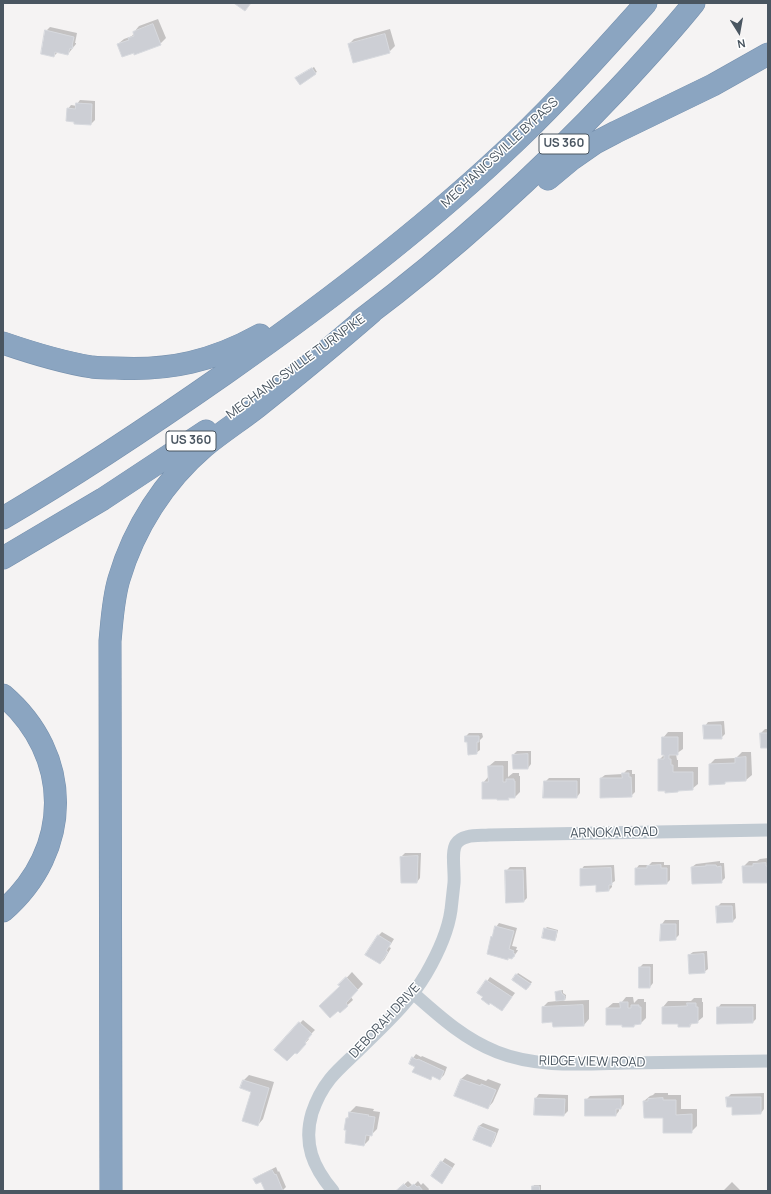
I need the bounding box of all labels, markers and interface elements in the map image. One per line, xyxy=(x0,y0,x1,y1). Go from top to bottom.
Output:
north arrow xyxy=(719,12,759,52)
text: N xyxy=(736,36,747,52)
street label: MECHANICSVILLE BYPASS xyxy=(438,95,562,211)
road number: US 360 xyxy=(539,134,589,154)
street label: MECHANICSVILLE TURNPIKE xyxy=(223,311,369,423)
road number: US 360 xyxy=(166,431,216,451)
street label: ARNOKA ROAD xyxy=(570,824,658,842)
street label: DEBORAH DRIVE xyxy=(346,980,424,1062)
street label: RIDGE VIEW ROAD xyxy=(539,1053,645,1071)

